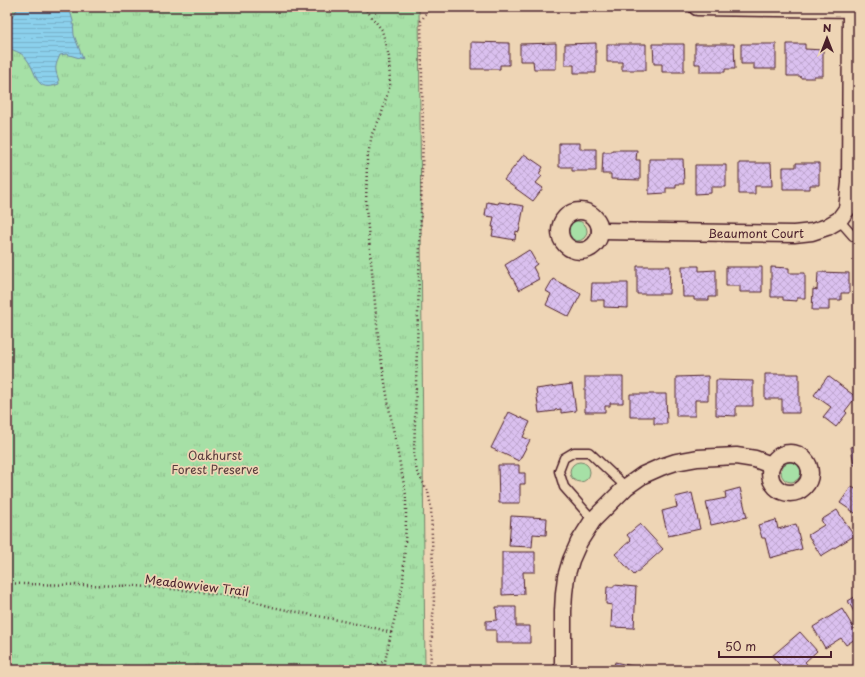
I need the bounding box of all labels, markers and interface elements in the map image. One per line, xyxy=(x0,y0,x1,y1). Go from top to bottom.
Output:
north arrow xyxy=(807,18,847,58)
text: N xyxy=(823,19,832,36)
street label: Beaumont Court xyxy=(708,224,804,242)
park label: Oakhurst Forest Preserve xyxy=(171,446,259,478)
street label: Meadowview Trail xyxy=(144,570,250,600)
scale bar xyxy=(719,633,831,659)
text: 50 m xyxy=(725,637,756,655)

